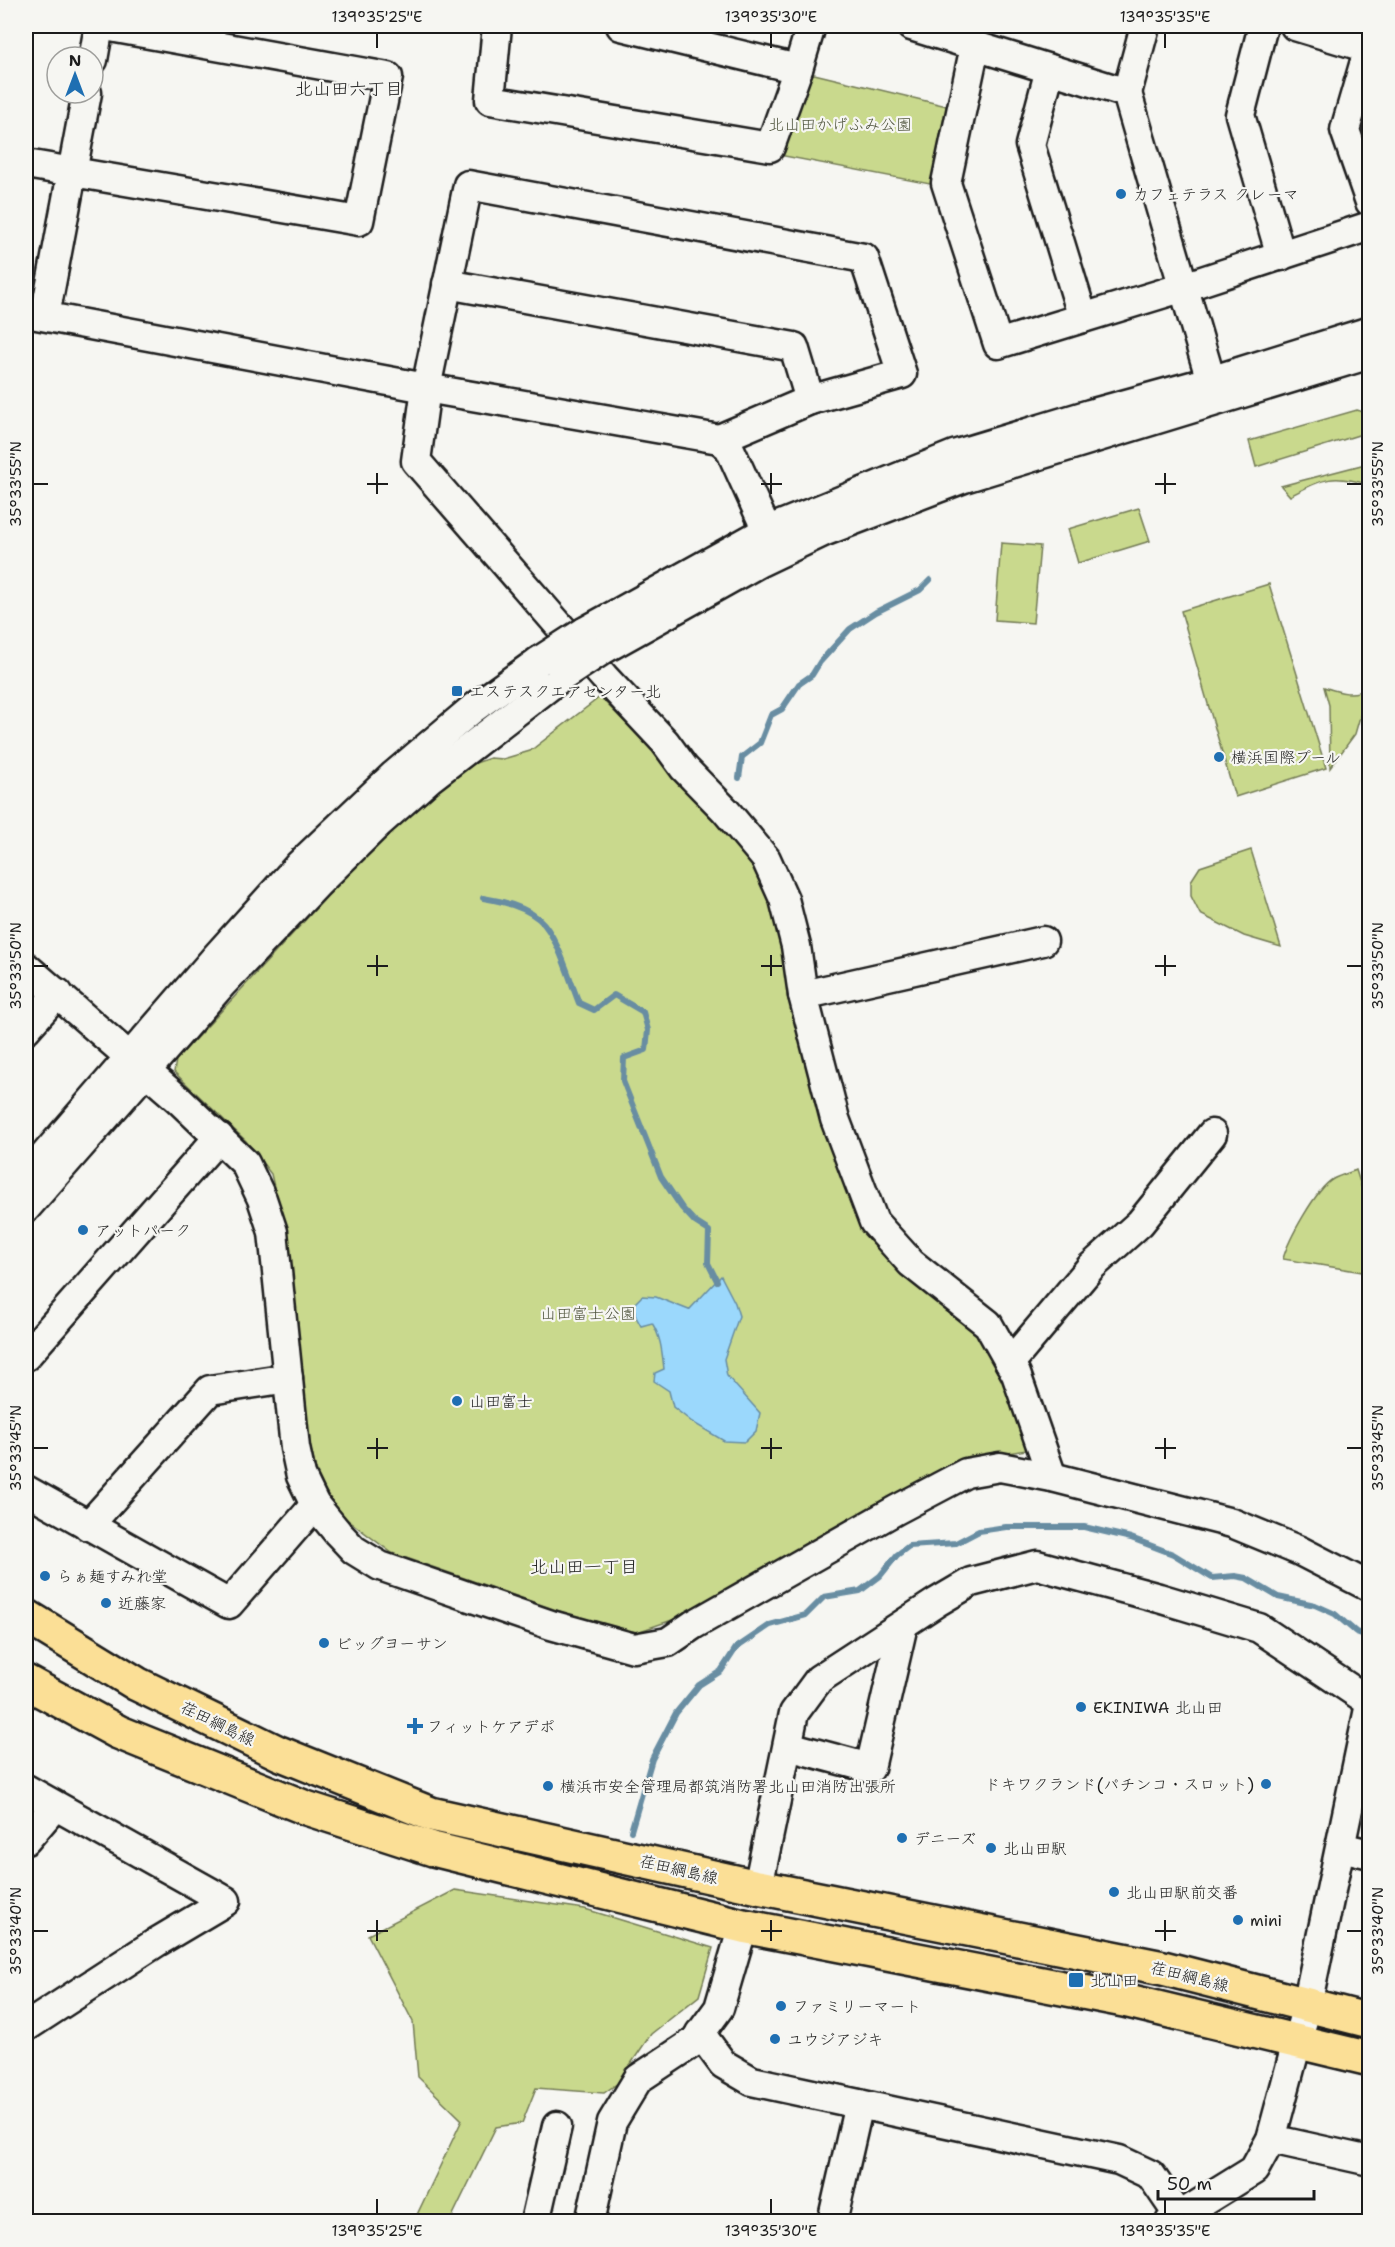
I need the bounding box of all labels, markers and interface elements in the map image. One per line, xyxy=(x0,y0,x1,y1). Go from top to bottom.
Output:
text: 139°35'25"E xyxy=(332,7,422,27)
text: 139°35'30"E xyxy=(725,7,817,27)
text: 139°35'35"E xyxy=(1120,7,1210,27)
north arrow xyxy=(45,45,105,105)
text: N xyxy=(69,50,81,71)
district label: 北山田六丁目 xyxy=(295,77,403,101)
park label: 北山田かげふみ公園 xyxy=(768,114,912,135)
place label: カフェテラス クレーマ xyxy=(1133,184,1299,205)
marker: カフェテラス クレーマ xyxy=(1114,187,1128,201)
text: 35°33'55"N xyxy=(6,441,26,527)
text: 35°33'55"N xyxy=(1368,441,1388,527)
place label: エステスクエアセンター北 xyxy=(469,681,661,702)
marker: エステスクエアセンター北 xyxy=(450,684,464,698)
place label: 横浜国際プール xyxy=(1231,747,1341,768)
marker: 横浜国際プール xyxy=(1212,750,1226,764)
text: 35°33'50"N xyxy=(6,922,26,1010)
text: 35°33'50"N xyxy=(1368,922,1388,1010)
place label: アットパーク xyxy=(95,1220,191,1241)
marker: アットパーク xyxy=(76,1223,90,1237)
park label: 山田富士公園 xyxy=(540,1303,636,1324)
place label: 山田富士 xyxy=(469,1391,533,1412)
marker: 山田富士 xyxy=(450,1394,464,1408)
text: 35°33'45"N xyxy=(6,1405,26,1491)
text: 35°33'45"N xyxy=(1368,1405,1388,1491)
district label: 北山田一丁目 xyxy=(530,1555,638,1579)
place label: らぁ麺すみれ堂 xyxy=(57,1566,168,1587)
marker: らぁ麺すみれ堂 xyxy=(38,1569,52,1583)
place label: 近藤家 xyxy=(118,1593,166,1614)
marker: 近藤家 xyxy=(99,1596,113,1610)
place label: ビッグヨーサン xyxy=(336,1633,448,1654)
marker: ビッグヨーサン xyxy=(317,1636,331,1650)
street label: 荏田綱島線 xyxy=(177,1696,258,1750)
place label: EKINIWA 北山田 xyxy=(1093,1697,1223,1718)
marker: EKINIWA 北山田 xyxy=(1074,1700,1088,1714)
place label: フィットケアデポ xyxy=(427,1716,555,1737)
marker: フィットケアデポ xyxy=(408,1719,422,1733)
place label: ドキワクランド(パチンコ・スロット) xyxy=(984,1774,1254,1795)
place label: 横浜市安全管理局都筑消防署北山田消防出張所 xyxy=(560,1776,896,1797)
marker: ドキワクランド(パチンコ・スロット) xyxy=(1259,1777,1273,1791)
marker: 横浜市安全管理局都筑消防署北山田消防出張所 xyxy=(541,1779,555,1793)
place label: デニーズ xyxy=(914,1828,976,1849)
marker: デニーズ xyxy=(895,1831,909,1845)
place label: 北山田駅 xyxy=(1003,1838,1067,1859)
marker: 北山田駅 xyxy=(984,1841,998,1855)
street label: 荏田綱島線 xyxy=(638,1850,720,1889)
place label: 北山田駅前交番 xyxy=(1126,1882,1238,1903)
marker: 北山田駅前交番 xyxy=(1107,1885,1121,1899)
text: 35°33'40"N xyxy=(6,1887,26,1975)
text: 35°33'40"N xyxy=(1368,1887,1388,1975)
place label: mini xyxy=(1250,1910,1282,1931)
marker: mini xyxy=(1231,1913,1245,1927)
street label: 荏田綱島線 xyxy=(1149,1957,1231,1996)
place label: 北山田 xyxy=(1090,1970,1138,1991)
marker: 北山田 xyxy=(1067,1971,1085,1989)
place label: ファミリーマート xyxy=(793,1996,921,2017)
marker: ファミリーマート xyxy=(774,1999,788,2013)
place label: ユウジアジキ xyxy=(787,2029,883,2050)
marker: ユウジアジキ xyxy=(768,2032,782,2046)
scale bar xyxy=(1158,2163,1314,2201)
text: 50 m xyxy=(1167,2172,1212,2196)
text: 139°35'25"E xyxy=(332,2221,422,2241)
text: 139°35'30"E xyxy=(725,2221,817,2241)
text: 139°35'35"E xyxy=(1120,2221,1210,2241)

